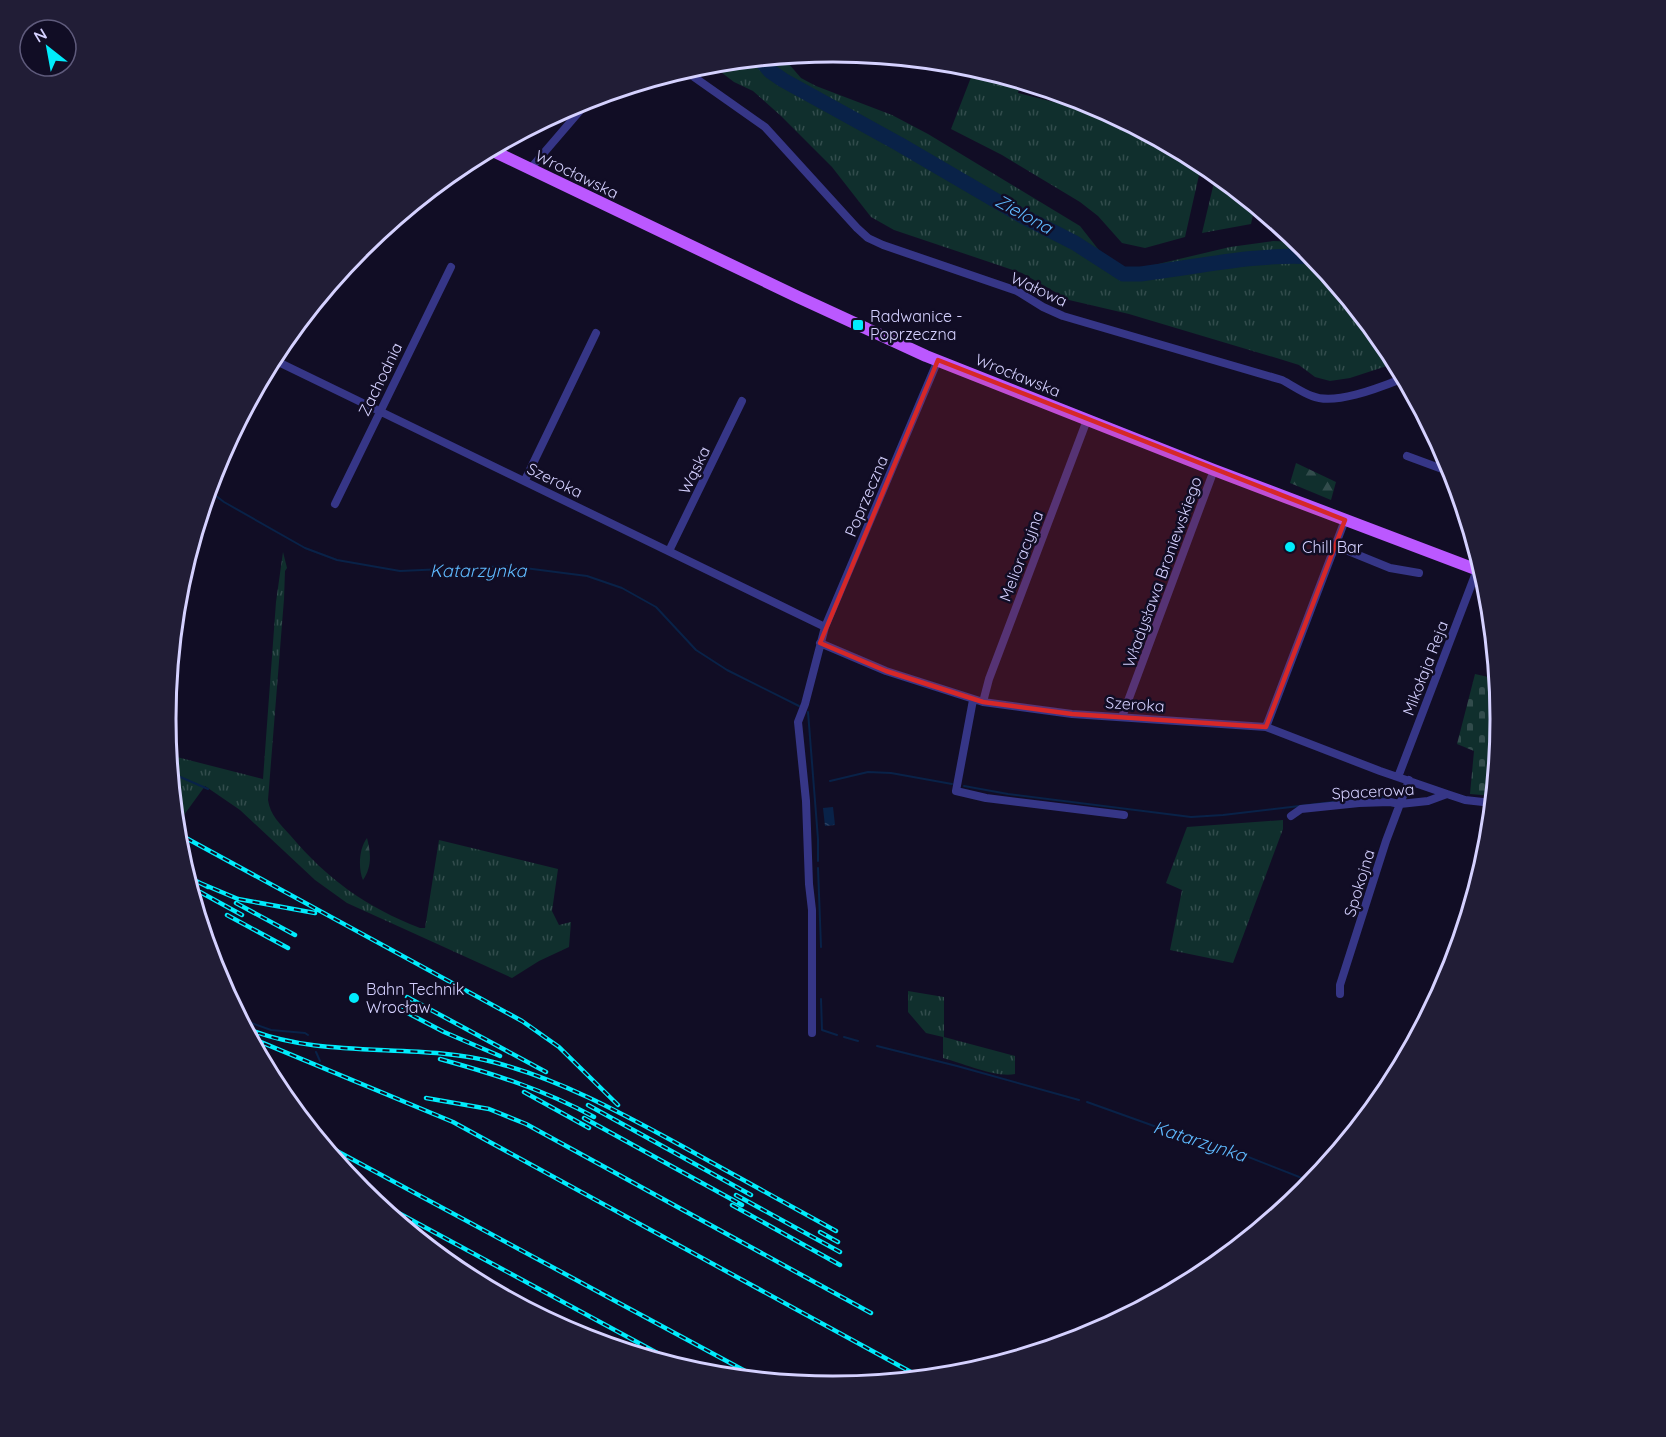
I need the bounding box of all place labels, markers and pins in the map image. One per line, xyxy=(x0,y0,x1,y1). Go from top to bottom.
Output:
place label: Radwanice - Poprzeczna xyxy=(870,306,963,344)
marker: Radwanice - Poprzeczna xyxy=(851,318,865,332)
place label: Chill Bar xyxy=(1302,537,1363,557)
marker: Chill Bar xyxy=(1283,540,1297,554)
place label: Bahn Technik Wrocław xyxy=(366,979,464,1017)
marker: Bahn Technik Wrocław xyxy=(347,991,361,1005)

